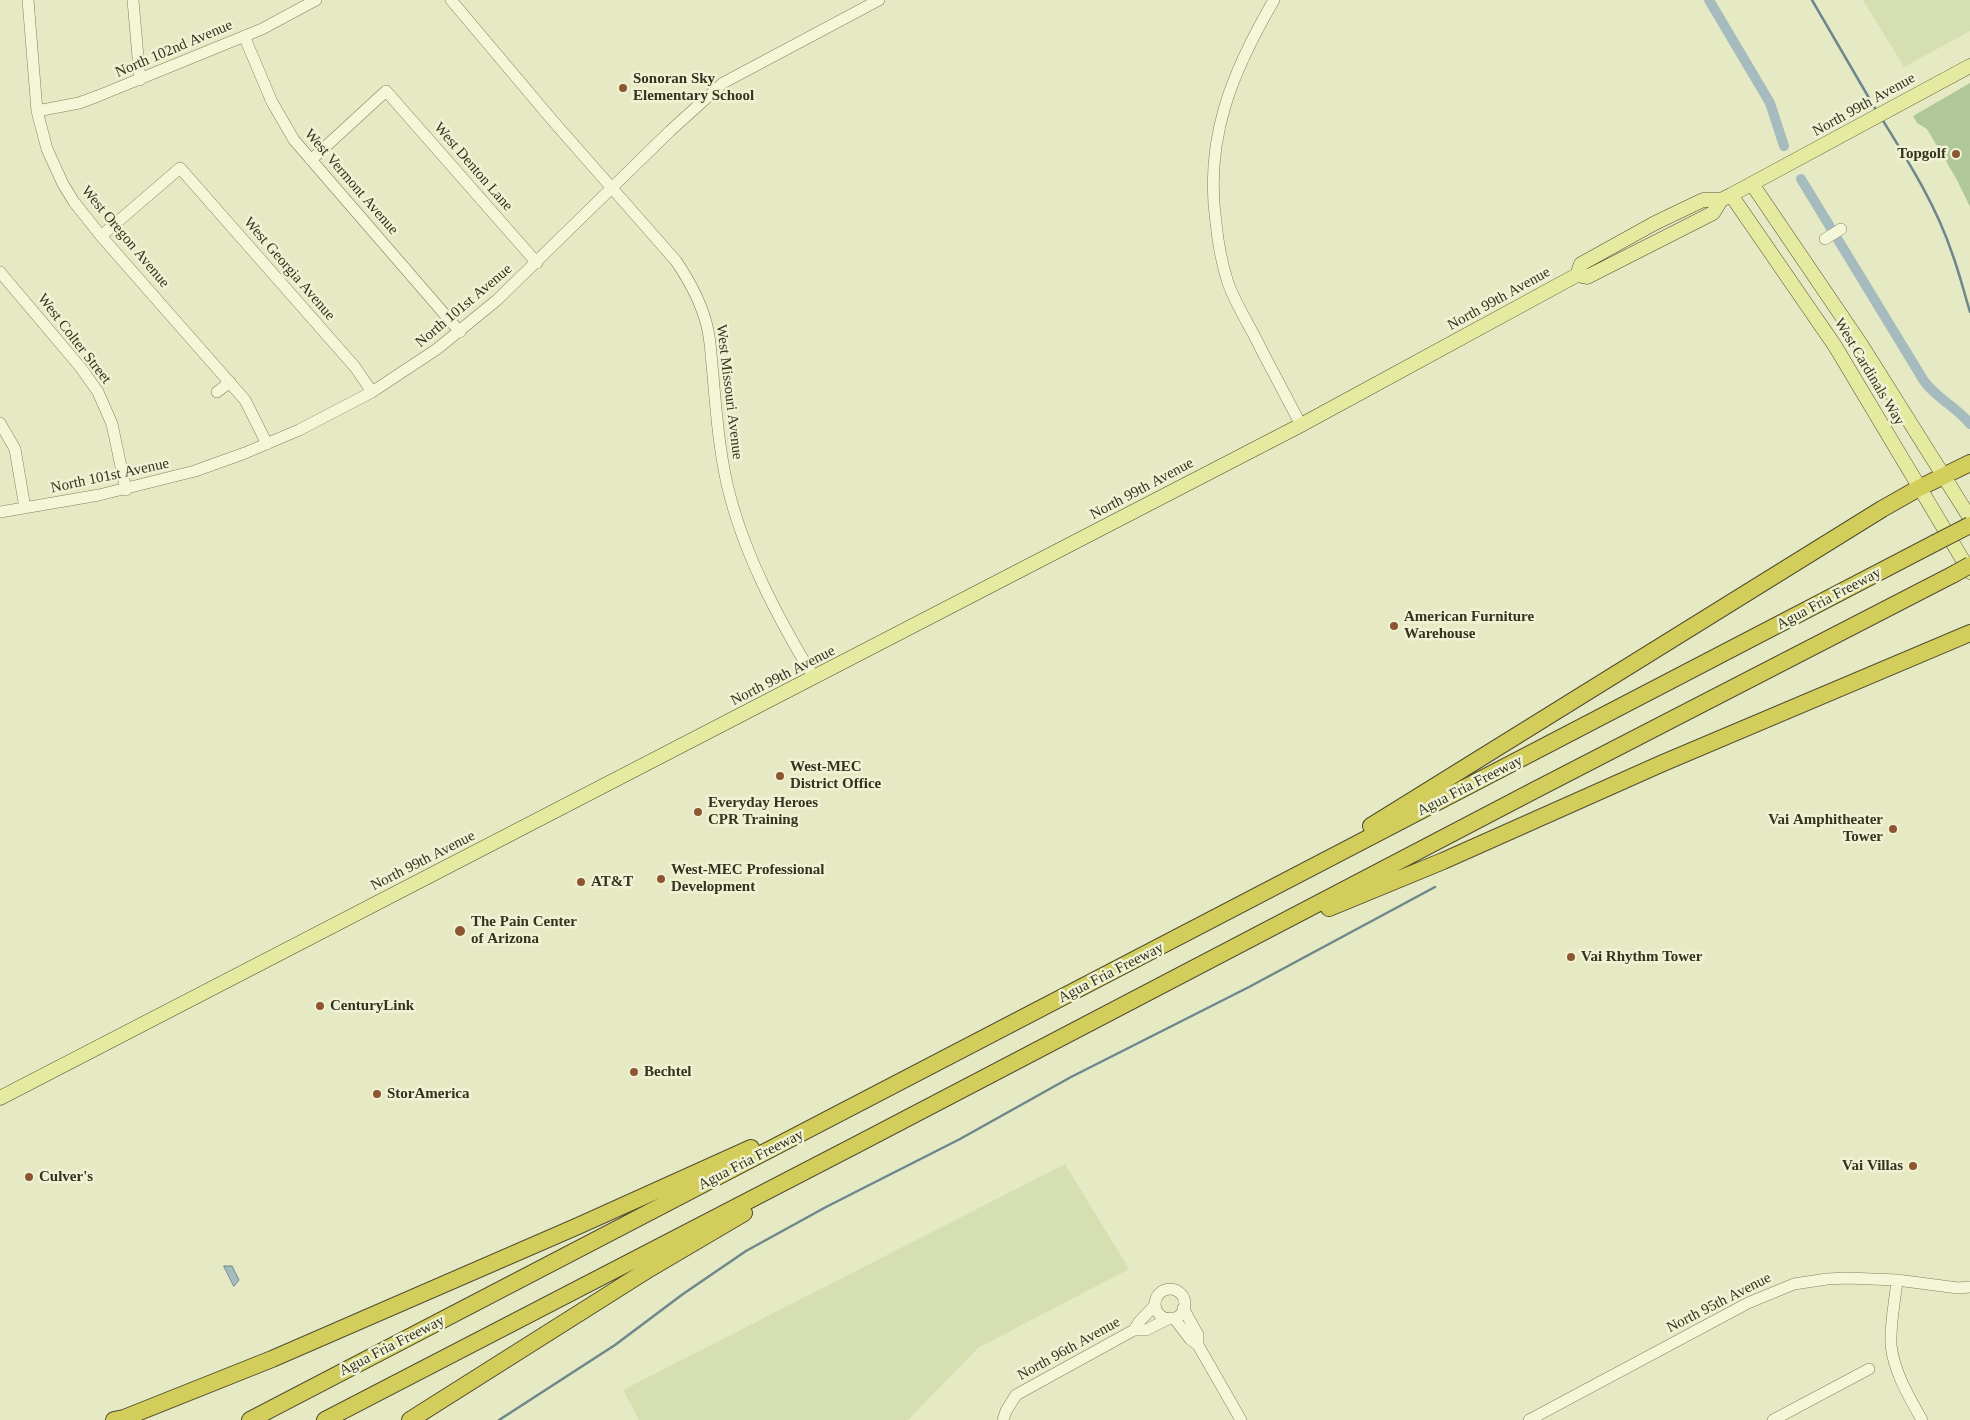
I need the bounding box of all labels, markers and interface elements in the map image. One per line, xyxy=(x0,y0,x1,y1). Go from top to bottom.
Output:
street label: North 102nd Avenue xyxy=(113,16,235,82)
street label: North 99th Avenue xyxy=(1809,69,1919,141)
place label: Sonoran Sky Elementary School xyxy=(633,70,754,105)
marker: Sonoran Sky Elementary School xyxy=(617,82,629,94)
street label: West Denton Lane xyxy=(430,119,516,215)
street label: West Vermont Avenue xyxy=(300,125,402,239)
place label: Topgolf xyxy=(1897,145,1946,163)
marker: Topgolf xyxy=(1950,148,1962,160)
street label: West Oregon Avenue xyxy=(77,182,173,292)
street label: West Georgia Avenue xyxy=(239,214,339,324)
street label: North 101st Avenue xyxy=(412,260,516,352)
street label: North 99th Avenue xyxy=(1444,263,1554,335)
street label: West Colter Street xyxy=(33,290,115,388)
street label: West Cardinals Way xyxy=(1830,315,1908,429)
street label: West Missouri Avenue xyxy=(712,323,746,461)
street label: North 99th Avenue xyxy=(1087,454,1197,524)
street label: North 101st Avenue xyxy=(49,455,171,497)
street label: Agua Fria Freeway xyxy=(1774,564,1884,634)
place label: American Furniture Warehouse xyxy=(1404,608,1534,643)
marker: American Furniture Warehouse xyxy=(1388,620,1400,632)
street label: North 99th Avenue xyxy=(728,642,838,710)
street label: Agua Fria Freeway xyxy=(1414,752,1526,820)
place label: West-MEC District Office xyxy=(790,758,881,793)
marker: West-MEC District Office xyxy=(774,770,786,782)
place label: Everyday Heroes CPR Training xyxy=(708,794,818,829)
marker: Everyday Heroes CPR Training xyxy=(692,806,704,818)
place label: Vai Amphitheater Tower xyxy=(1768,811,1883,846)
marker: Vai Amphitheater Tower xyxy=(1887,823,1899,835)
street label: North 99th Avenue xyxy=(368,827,478,895)
place label: West-MEC Professional Development xyxy=(671,861,824,896)
place label: AT&T xyxy=(591,873,633,891)
marker: West-MEC Professional Development xyxy=(655,873,667,885)
marker: AT&T xyxy=(575,876,587,888)
place label: The Pain Center of Arizona xyxy=(471,913,577,948)
marker: The Pain Center of Arizona xyxy=(453,924,467,938)
street label: Agua Fria Freeway xyxy=(1055,939,1167,1007)
place label: Vai Rhythm Tower xyxy=(1581,948,1702,966)
marker: Vai Rhythm Tower xyxy=(1565,951,1577,963)
place label: CenturyLink xyxy=(330,997,414,1015)
marker: CenturyLink xyxy=(314,1000,326,1012)
place label: Bechtel xyxy=(644,1063,691,1081)
marker: Bechtel xyxy=(628,1066,640,1078)
place label: StorAmerica xyxy=(387,1085,469,1103)
marker: StorAmerica xyxy=(371,1088,383,1100)
street label: Agua Fria Freeway xyxy=(695,1126,807,1194)
place label: Vai Villas xyxy=(1842,1157,1903,1175)
marker: Vai Villas xyxy=(1907,1160,1919,1172)
place label: Culver's xyxy=(39,1168,93,1186)
marker: Culver's xyxy=(23,1171,35,1183)
street label: North 95th Avenue xyxy=(1664,1269,1774,1337)
street label: Agua Fria Freeway xyxy=(336,1312,448,1380)
street label: North 96th Avenue xyxy=(1014,1313,1124,1385)

